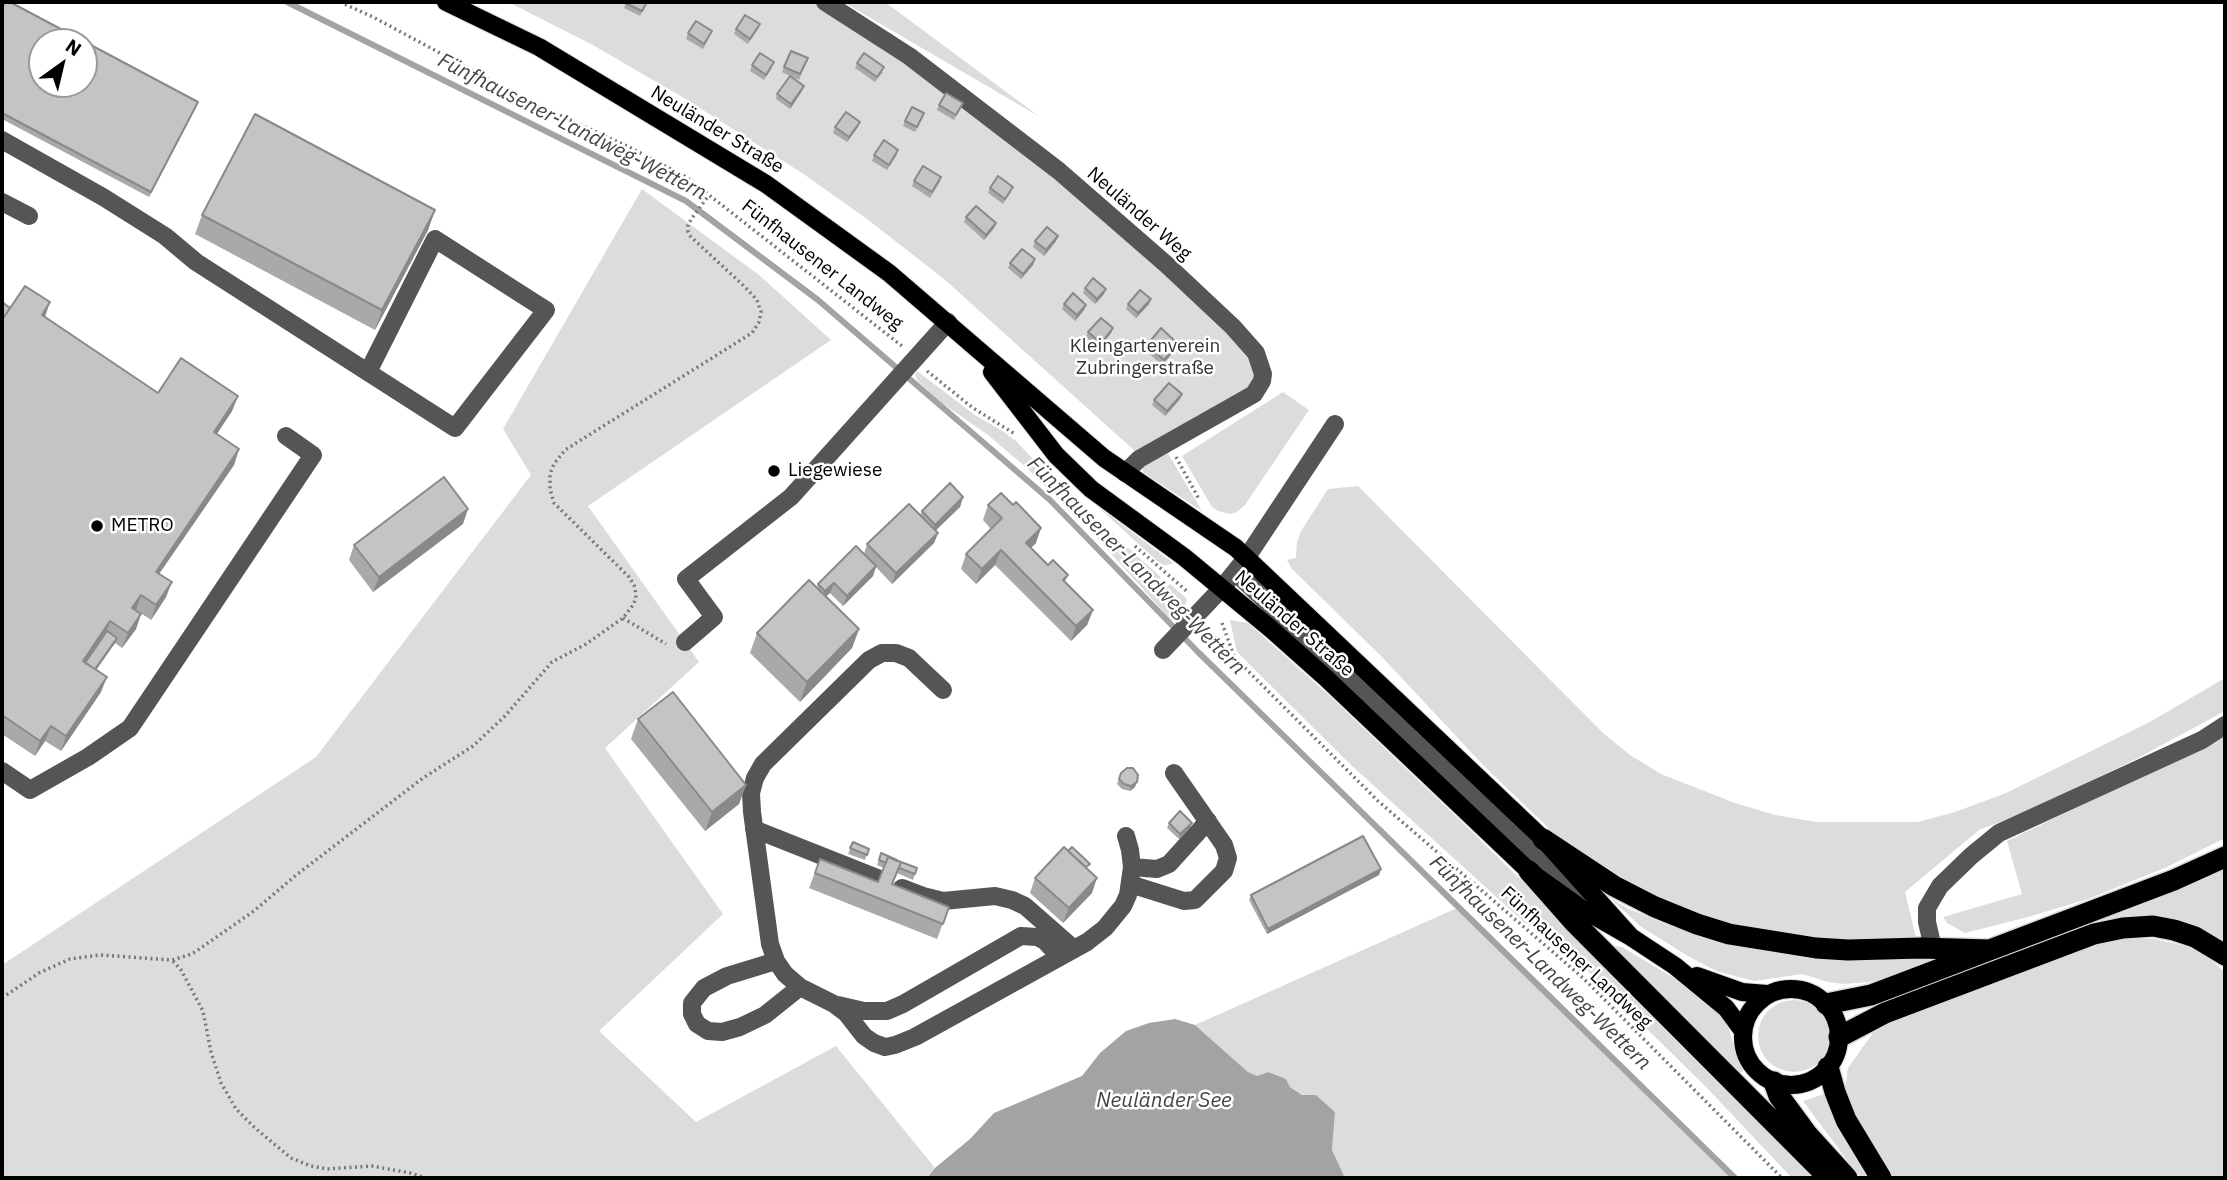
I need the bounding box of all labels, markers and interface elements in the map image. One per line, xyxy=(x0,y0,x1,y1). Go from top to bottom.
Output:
north arrow xyxy=(28,28,98,98)
text: N xyxy=(61,33,86,61)
water label: Fünfhausener-Landweg-Wettern xyxy=(433,48,711,206)
street label: Neuländer Straße xyxy=(646,81,788,179)
street label: Neuländer Weg xyxy=(1082,162,1196,266)
street label: Fünfhausener Landweg xyxy=(737,195,907,335)
park label: Kleingartenverein Zubringerstraße xyxy=(1070,336,1220,380)
water label: Fünfhausener-Landweg-Wettern xyxy=(1022,452,1250,680)
place label: Liegewiese xyxy=(788,460,882,482)
marker: Liegewiese xyxy=(766,463,782,479)
place label: METRO xyxy=(111,515,174,537)
marker: METRO xyxy=(89,518,105,534)
street label: Neuländer Straße xyxy=(1230,566,1358,682)
water label: Fünfhausener-Landweg-Wettern xyxy=(1424,850,1656,1076)
street label: Fünfhausener Landweg xyxy=(1496,882,1656,1034)
water label: Neuländer See xyxy=(1096,1088,1232,1114)

